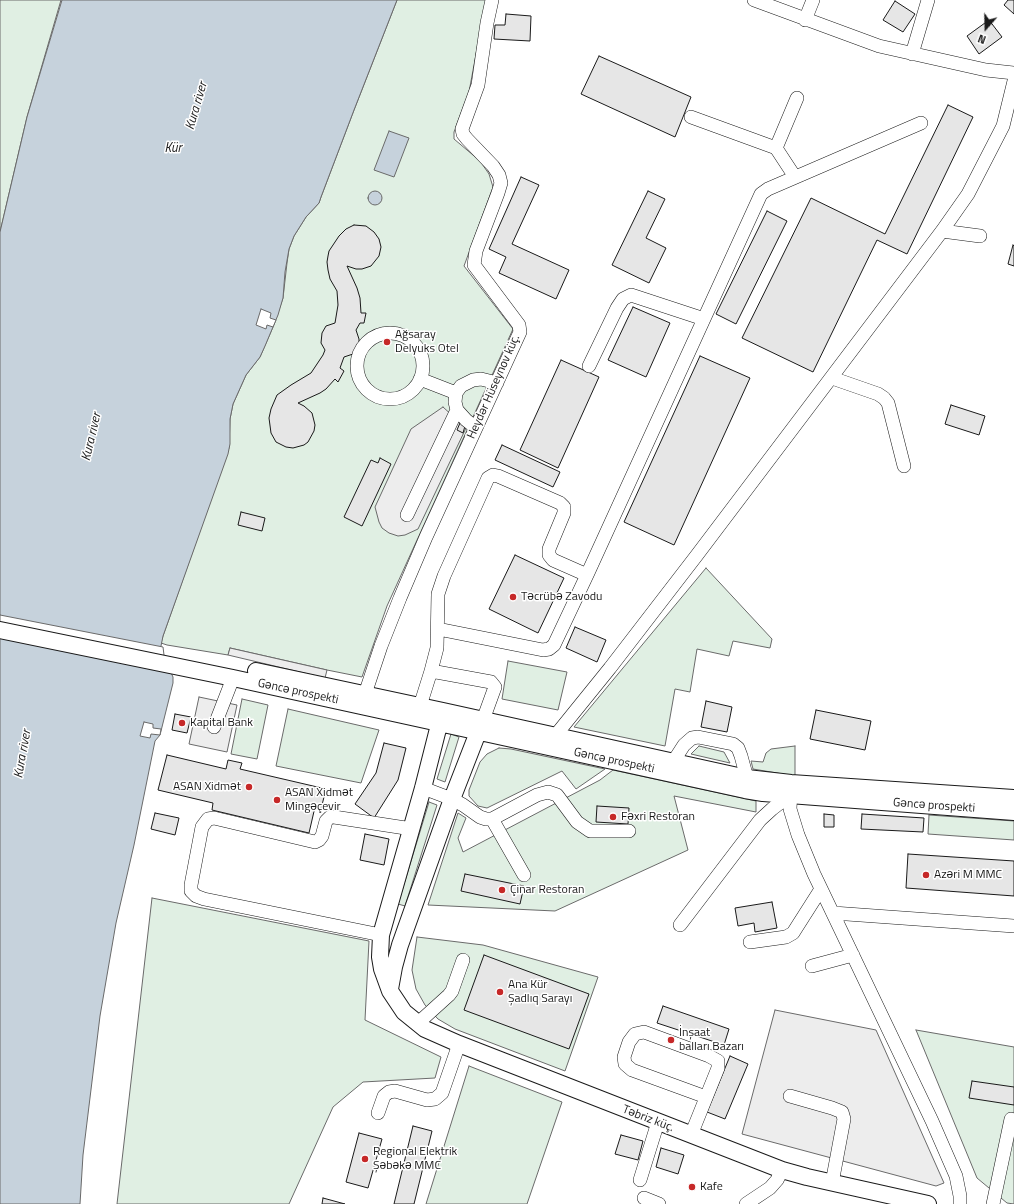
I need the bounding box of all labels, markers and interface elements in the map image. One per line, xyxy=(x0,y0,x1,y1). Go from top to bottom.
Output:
north arrow xyxy=(966,8,1006,48)
text: N xyxy=(976,30,988,48)
water label: Kura river xyxy=(183,80,211,132)
water label: Kür xyxy=(164,141,182,157)
place label: Ağsaray Delyuks Otel xyxy=(395,328,459,356)
street label: Heydər Hüseynov küç. xyxy=(465,333,523,441)
marker: Ağsaray Delyuks Otel xyxy=(382,337,392,347)
water label: Kura river xyxy=(79,411,105,463)
place label: Təcrübə Zavodu xyxy=(521,590,602,604)
marker: Təcrübə Zavodu xyxy=(508,592,518,602)
street label: Gəncə prospekti xyxy=(256,676,340,708)
place label: Kapital Bank xyxy=(190,716,253,730)
marker: Kapital Bank xyxy=(177,718,187,728)
water label: Kura river xyxy=(11,729,35,779)
street label: Gəncə prospekti xyxy=(572,745,656,777)
place label: ASAN Xidmət xyxy=(173,780,241,794)
marker: ASAN Xidmət xyxy=(244,782,254,792)
place label: ASAN Xidmət Mingəçevir xyxy=(285,786,353,814)
marker: ASAN Xidmət Mingəçevir xyxy=(272,795,282,805)
street label: Gəncə prospekti xyxy=(892,796,976,816)
place label: Fəxri Restoran xyxy=(621,810,695,824)
marker: Fəxri Restoran xyxy=(608,812,618,822)
place label: Azəri M MMC xyxy=(934,868,1002,882)
marker: Azəri M MMC xyxy=(921,870,931,880)
place label: Çinar Restoran xyxy=(510,883,584,897)
marker: Çinar Restoran xyxy=(497,885,507,895)
place label: Ana Kür Şadlıq Sarayı xyxy=(508,978,572,1006)
marker: Ana Kür Şadlıq Sarayı xyxy=(495,987,505,997)
place label: İnşaat balları Bazarı xyxy=(679,1026,744,1054)
marker: İnşaat balları Bazarı xyxy=(666,1035,676,1045)
street label: Təbriz küç. xyxy=(620,1103,676,1135)
place label: Regional Elektrik Şəbəkə MMC xyxy=(373,1145,457,1173)
marker: Regional Elektrik Şəbəkə MMC xyxy=(360,1154,370,1164)
place label: Kafe xyxy=(700,1180,723,1194)
marker: Kafe xyxy=(687,1182,697,1192)

